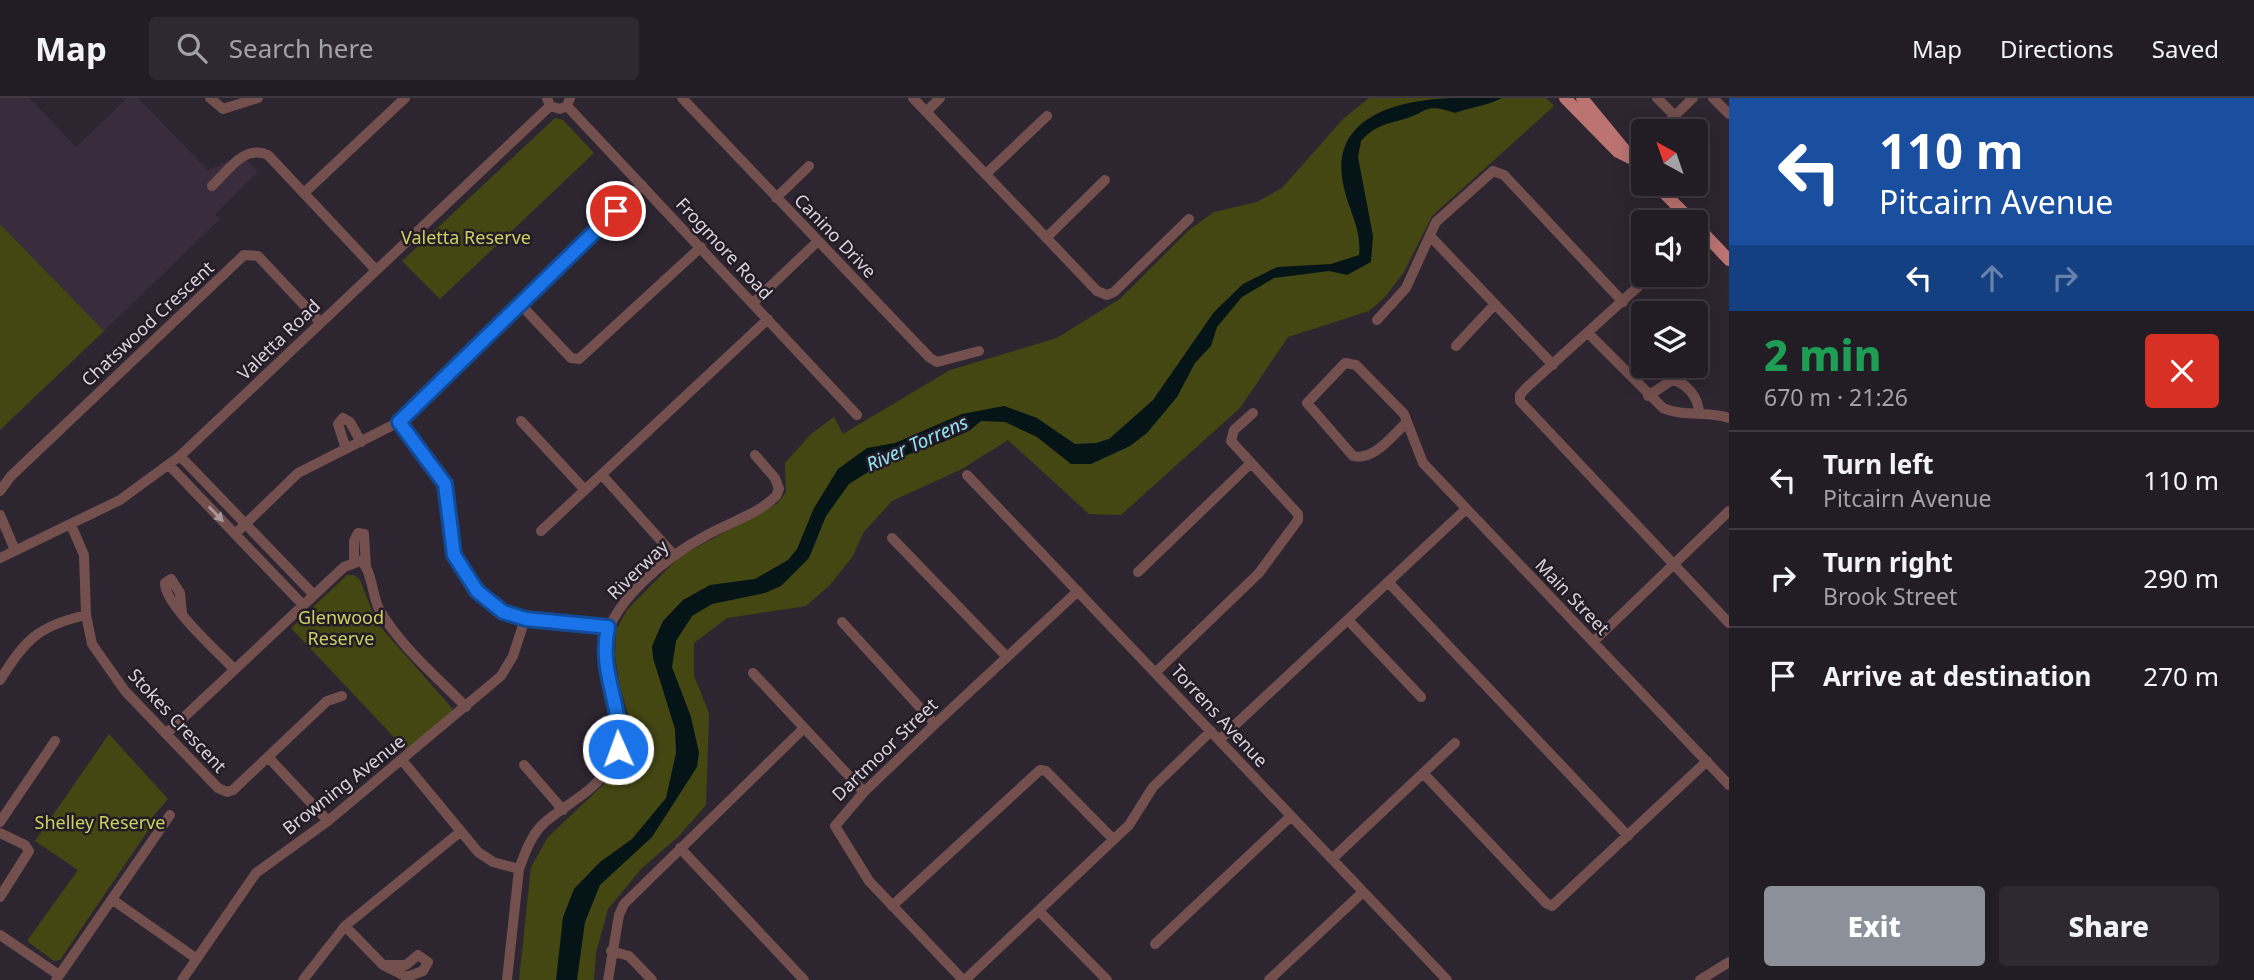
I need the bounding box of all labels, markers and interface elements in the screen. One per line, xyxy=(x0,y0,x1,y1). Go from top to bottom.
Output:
search box xyxy=(149,17,639,80)
text: Map xyxy=(35,26,107,71)
icon: search xyxy=(173,29,211,67)
text: Search here xyxy=(229,30,373,66)
text: Map xyxy=(1912,32,1962,65)
text: Directions xyxy=(2000,32,2114,65)
text: Saved xyxy=(2152,32,2219,65)
text: 110 m xyxy=(1879,117,2024,183)
north arrow xyxy=(1631,119,1708,196)
map controls xyxy=(1631,119,1708,378)
icon: left xyxy=(1764,126,1855,217)
text: Pitcairn Avenue xyxy=(1879,180,2113,223)
pin xyxy=(586,181,646,241)
street label: Canino Drive xyxy=(789,188,882,283)
icon: arrive xyxy=(597,192,635,230)
street label: Frogmore Road xyxy=(671,192,778,305)
button: sound xyxy=(1631,210,1708,287)
park label: Valetta Reserve xyxy=(401,225,531,249)
street label: Chatswood Crescent xyxy=(76,255,219,391)
icon: left xyxy=(1900,259,1938,297)
icon: ahead xyxy=(1973,259,2011,297)
icon: right xyxy=(2046,259,2084,297)
street label: Valetta Road xyxy=(232,294,325,385)
button: layers xyxy=(1631,301,1708,378)
text: 2 min xyxy=(1764,326,1881,383)
button: close xyxy=(2145,334,2219,408)
text: 670 m · 21:26 xyxy=(1764,381,1908,413)
water label: River Torrens xyxy=(862,409,972,477)
text: Turn left xyxy=(1823,446,1934,482)
icon: left xyxy=(1764,461,1802,499)
text: 110 m xyxy=(2143,462,2219,498)
text: Pitcairn Avenue xyxy=(1823,482,1991,514)
one-way arrow xyxy=(208,505,224,522)
street label: Riverway xyxy=(602,534,674,604)
text: Turn right xyxy=(1823,544,1953,580)
street label: Main Street xyxy=(1530,553,1615,640)
icon: right xyxy=(1764,559,1802,597)
text: 290 m xyxy=(2143,560,2219,596)
text: Brook Street xyxy=(1823,580,1957,612)
park label: Glenwood Reserve xyxy=(298,605,384,650)
icon: arrive xyxy=(1764,657,1802,695)
text: Arrive at destination xyxy=(1823,658,2092,694)
text: 270 m xyxy=(2143,658,2219,694)
street label: Torrens Avenue xyxy=(1166,659,1273,772)
street label: Stokes Crescent xyxy=(123,663,233,778)
street label: Dartmoor Street xyxy=(826,692,943,806)
position arrow xyxy=(581,712,655,786)
street label: Browning Avenue xyxy=(277,729,410,840)
park label: Shelley Reserve xyxy=(35,810,165,834)
button: Exit xyxy=(1764,886,1985,966)
button: Share xyxy=(1999,886,2219,966)

